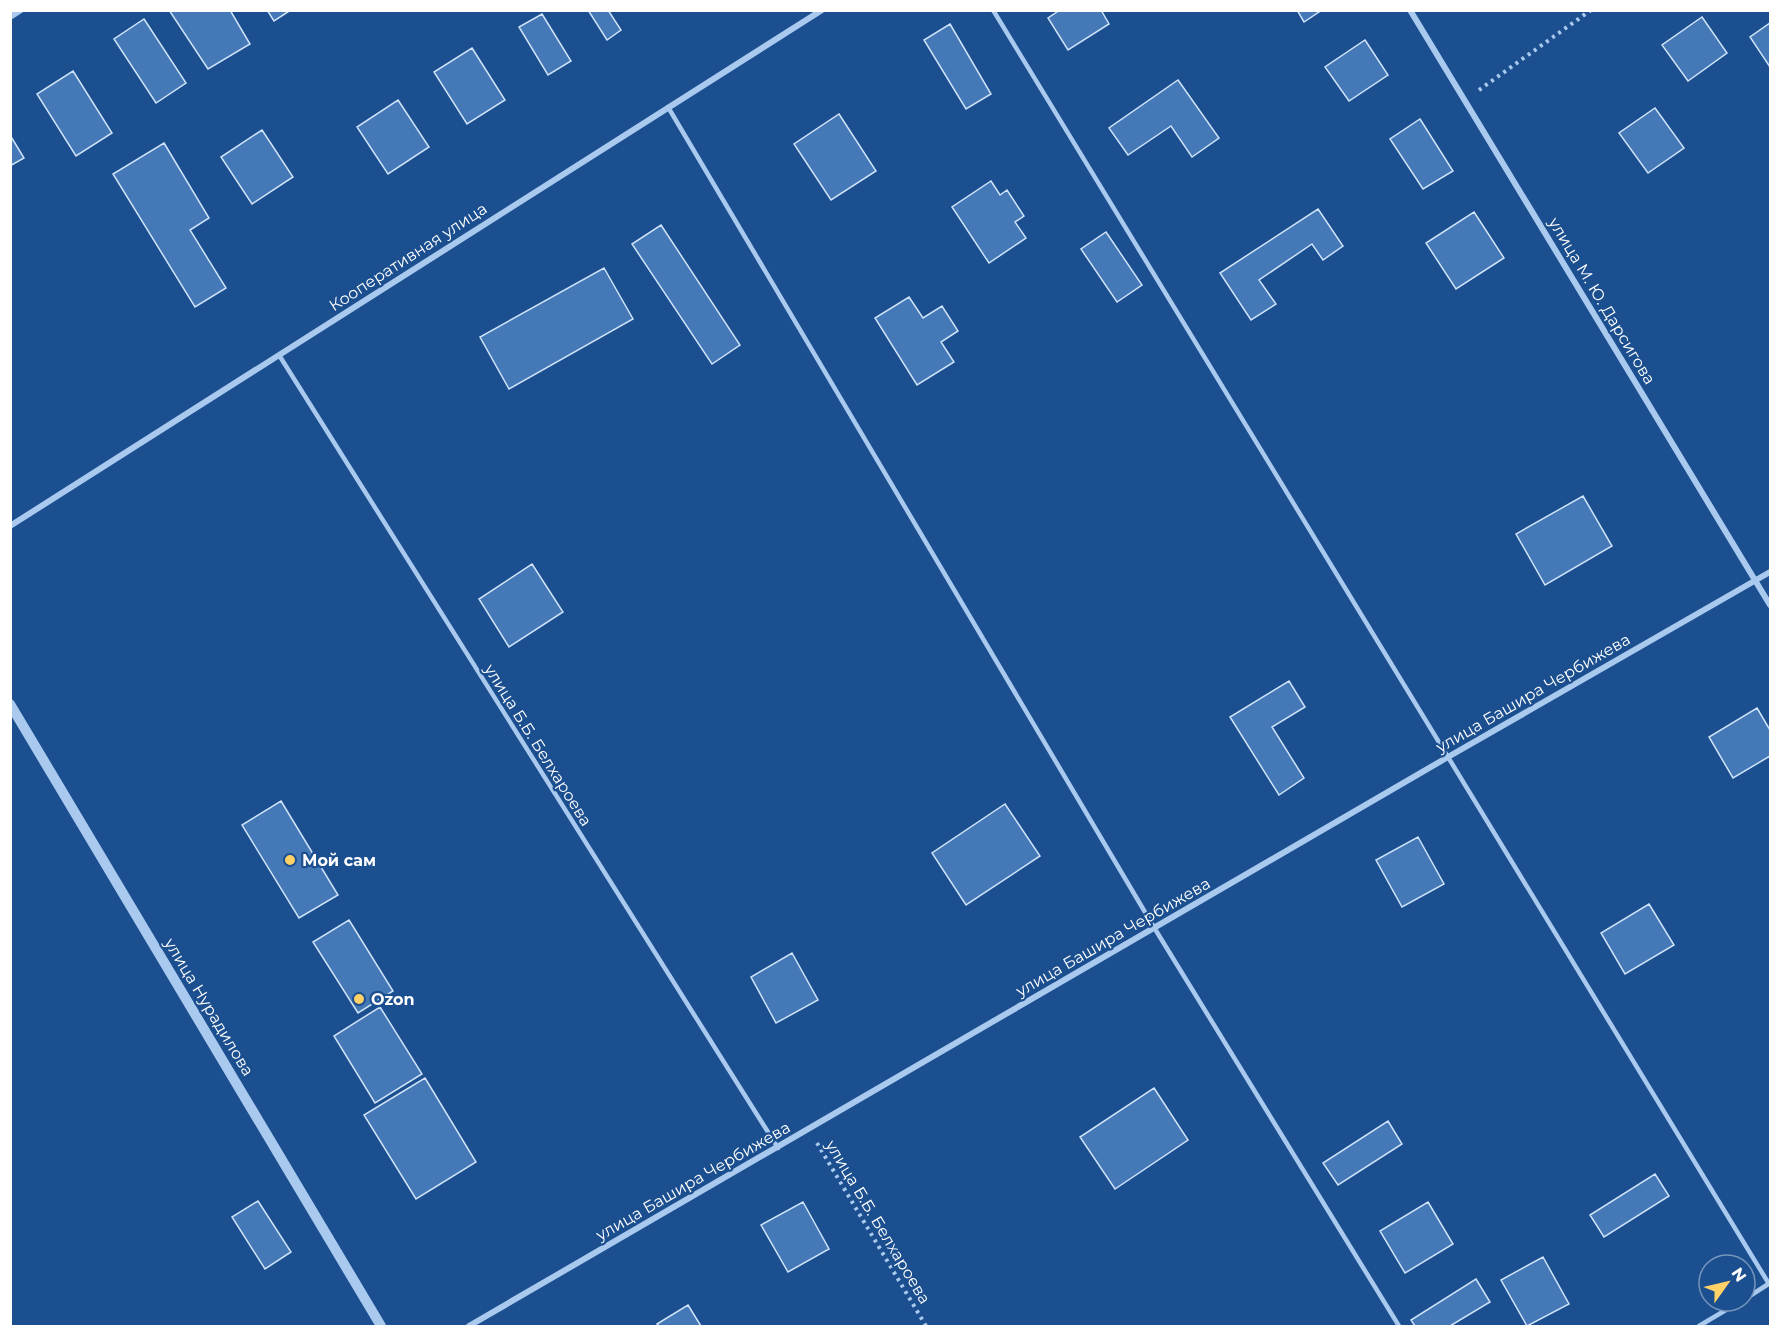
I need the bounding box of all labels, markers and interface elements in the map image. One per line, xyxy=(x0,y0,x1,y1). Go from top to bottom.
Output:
street label: Кооперативная улица xyxy=(326,199,490,315)
street label: улица М. Ю. Дарсигова xyxy=(1544,213,1659,388)
street label: улица Башира Чербижева xyxy=(1432,629,1634,757)
street label: улица Б.Б. Белхароева xyxy=(480,660,596,830)
place label: Мой сам xyxy=(302,851,376,870)
marker: Мой сам xyxy=(283,853,297,867)
street label: улица Башира Чербижева xyxy=(1012,873,1214,1001)
street label: улица Нурадилова xyxy=(160,934,258,1079)
place label: Ozon xyxy=(371,990,415,1009)
marker: Ozon xyxy=(352,992,366,1006)
street label: улица Башира Чербижева xyxy=(592,1117,794,1245)
street label: улица Б.Б. Белхароева xyxy=(821,1136,934,1307)
north arrow xyxy=(1697,1253,1757,1313)
text: N xyxy=(1728,1264,1751,1286)

